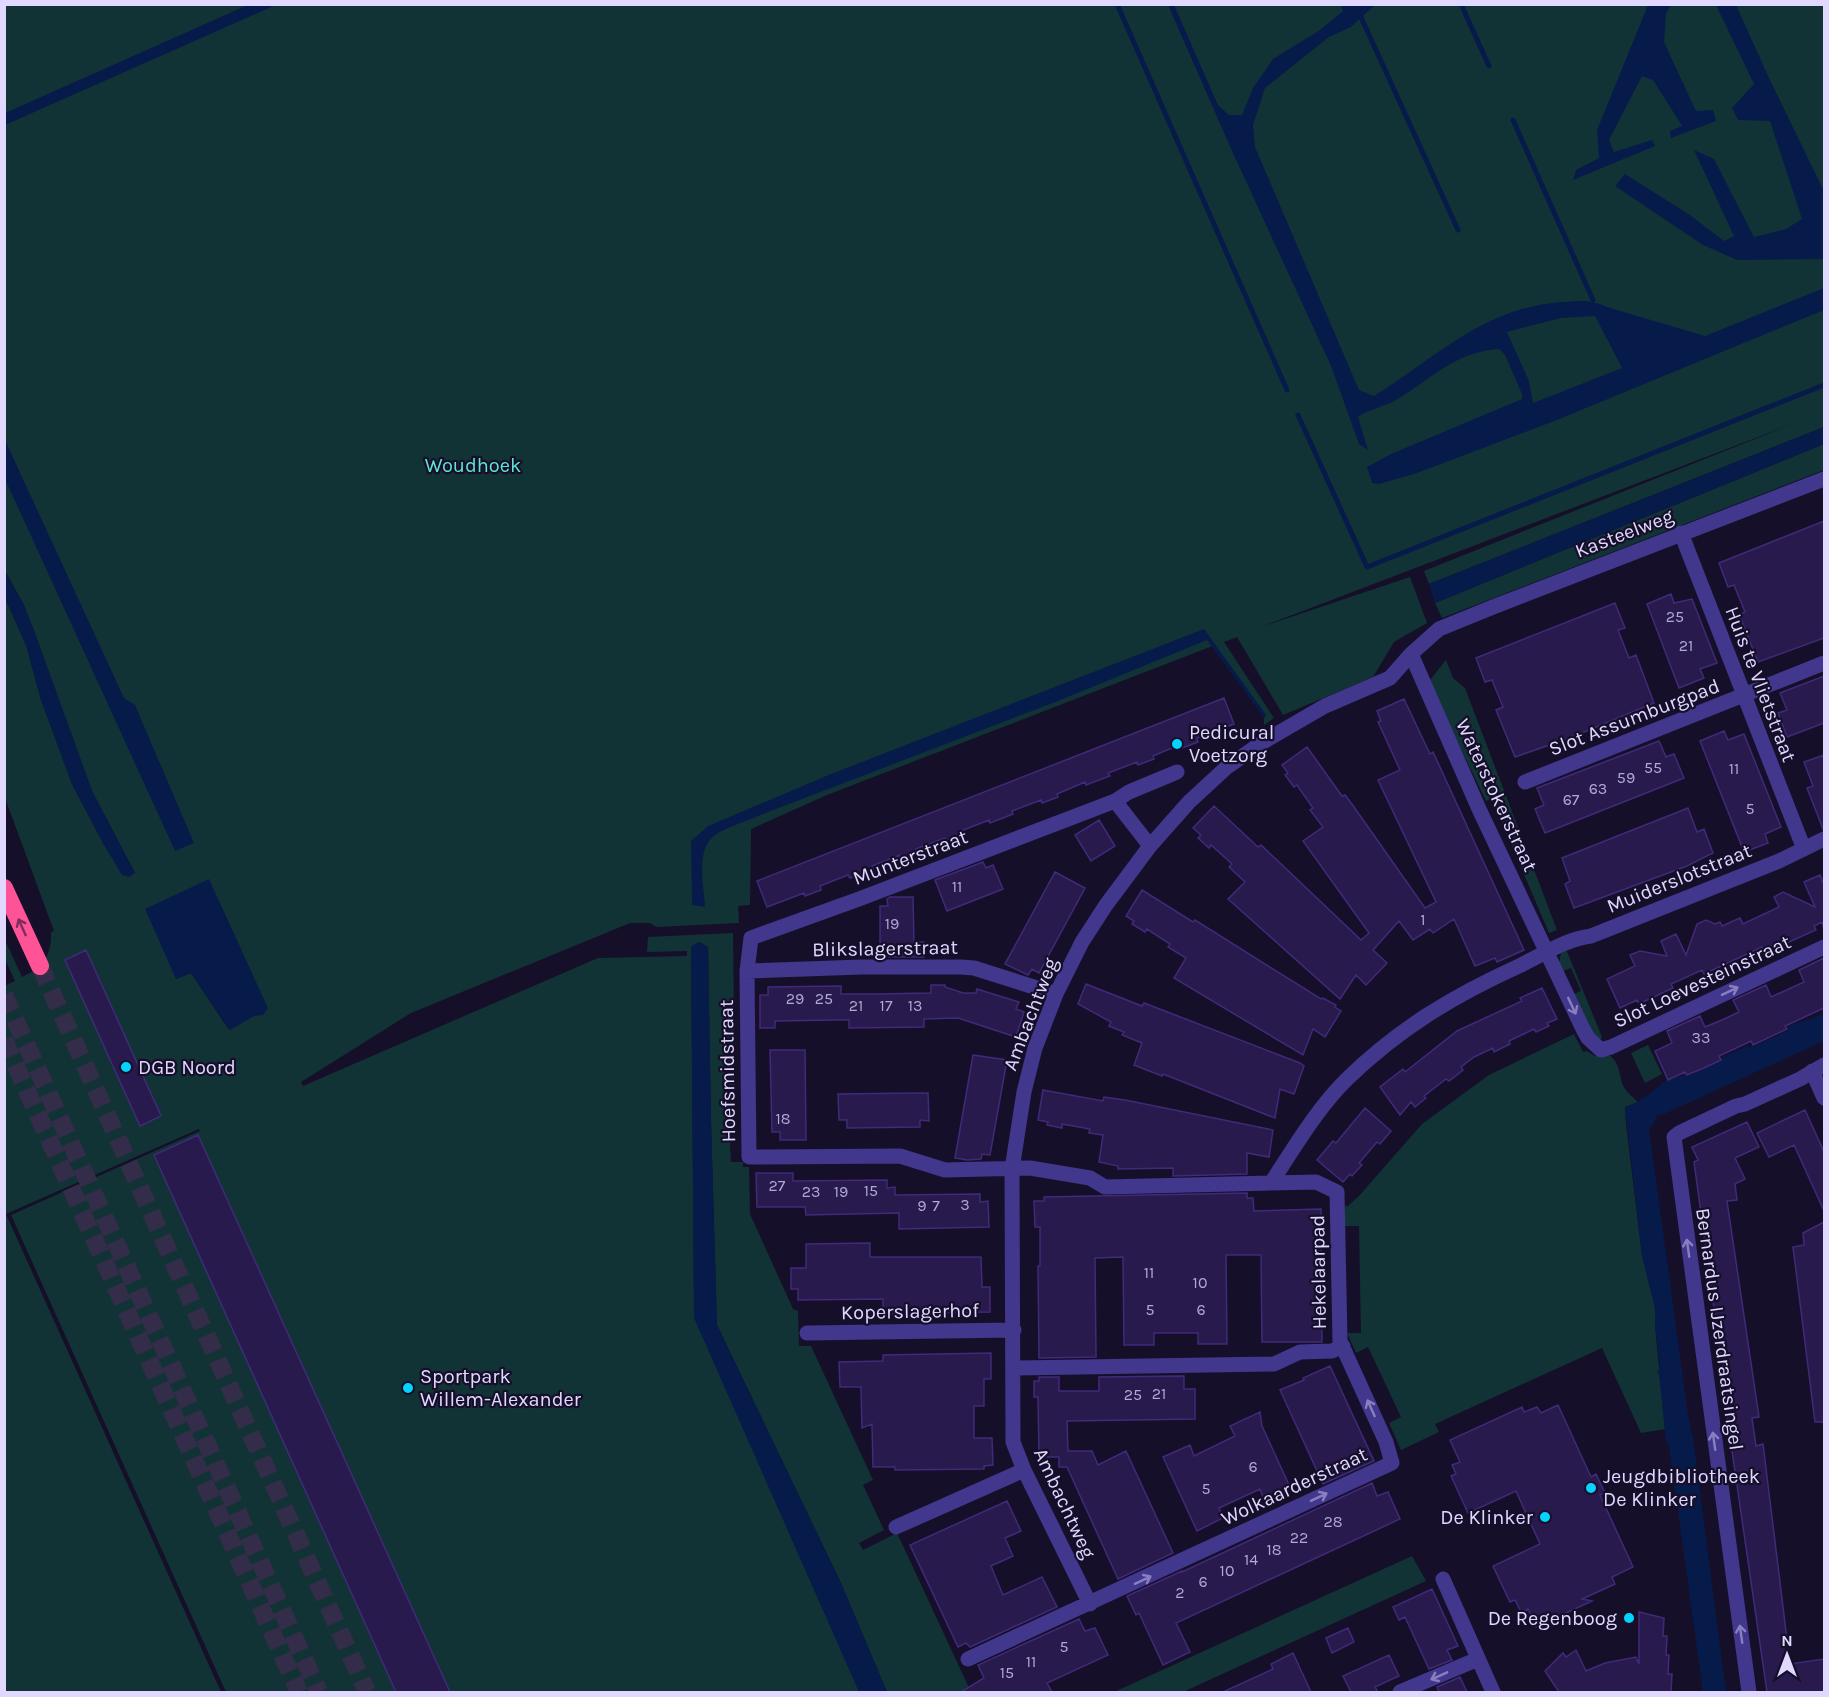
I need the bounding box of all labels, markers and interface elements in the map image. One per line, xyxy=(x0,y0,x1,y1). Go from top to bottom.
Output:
park label: Woudhoek xyxy=(425,454,521,477)
street label: Kasteelweg xyxy=(1572,504,1677,563)
street label: Huis te Vlietstraat xyxy=(1720,603,1801,766)
house number: 25 xyxy=(1666,607,1684,626)
house number: 21 xyxy=(1679,636,1693,655)
street label: Slot Assumburgpad xyxy=(1546,674,1723,761)
street label: Waterstokerstraat xyxy=(1451,715,1542,876)
place label: Pedicural Voetzorg xyxy=(1189,721,1274,767)
marker: Pedicural Voetzorg xyxy=(1170,737,1184,751)
house number: 55 xyxy=(1644,758,1662,777)
house number: 11 xyxy=(1729,759,1739,778)
house number: 59 xyxy=(1617,768,1635,787)
house number: 63 xyxy=(1589,779,1607,798)
house number: 67 xyxy=(1563,790,1580,809)
house number: 5 xyxy=(1745,799,1755,818)
street label: Munterstraat xyxy=(850,825,971,890)
street label: Muiderslotstraat xyxy=(1604,839,1755,918)
house number: 11 xyxy=(952,877,962,896)
house number: 1 xyxy=(1420,910,1426,929)
house number: 19 xyxy=(885,914,899,933)
one-way arrow xyxy=(16,919,27,937)
street label: Slot Loevesteinstraat xyxy=(1610,930,1795,1033)
street label: Blikslagerstraat xyxy=(812,936,959,961)
street label: Ambachtweg xyxy=(998,954,1063,1074)
one-way arrow xyxy=(1720,985,1738,997)
house number: 29 xyxy=(786,989,804,1008)
house number: 25 xyxy=(815,989,833,1008)
house number: 21 xyxy=(849,996,863,1015)
house number: 17 xyxy=(880,996,893,1015)
house number: 13 xyxy=(908,996,922,1015)
one-way arrow xyxy=(1567,996,1578,1014)
street label: Hoefsmidstraat xyxy=(715,999,740,1143)
house number: 33 xyxy=(1692,1028,1710,1047)
place label: DGB Noord xyxy=(138,1056,236,1079)
marker: DGB Noord xyxy=(119,1060,133,1074)
house number: 18 xyxy=(775,1109,791,1128)
house number: 27 xyxy=(769,1176,786,1195)
house number: 15 xyxy=(864,1181,878,1200)
house number: 23 xyxy=(802,1182,820,1201)
house number: 19 xyxy=(834,1182,848,1201)
house number: 3 xyxy=(960,1195,970,1214)
house number: 9 xyxy=(917,1196,927,1215)
house number: 7 xyxy=(932,1196,940,1215)
street label: Bernardus IJzerdraatsingel xyxy=(1691,1206,1748,1452)
street label: Hekelaarpad xyxy=(1306,1215,1331,1329)
one-way arrow xyxy=(1683,1239,1694,1259)
house number: 11 xyxy=(1144,1263,1154,1282)
house number: 10 xyxy=(1193,1273,1207,1292)
street label: Koperslagerhof xyxy=(841,1299,979,1324)
house number: 5 xyxy=(1145,1300,1155,1319)
house number: 6 xyxy=(1196,1300,1206,1319)
place label: Sportpark Willem-Alexander xyxy=(420,1365,582,1411)
marker: Sportpark Willem-Alexander xyxy=(401,1381,415,1395)
house number: 21 xyxy=(1152,1384,1166,1403)
house number: 25 xyxy=(1124,1385,1142,1404)
one-way arrow xyxy=(1365,1400,1376,1418)
one-way arrow xyxy=(1709,1432,1720,1452)
street label: Wolkaarderstraat xyxy=(1218,1442,1371,1530)
street label: Ambachtweg xyxy=(1029,1444,1100,1562)
house number: 6 xyxy=(1248,1457,1258,1476)
place label: Jeugdbibliotheek De Klinker xyxy=(1603,1465,1760,1511)
house number: 5 xyxy=(1201,1479,1211,1498)
marker: Jeugdbibliotheek De Klinker xyxy=(1584,1481,1598,1495)
one-way arrow xyxy=(1310,1490,1328,1502)
place label: De Klinker xyxy=(1440,1506,1534,1529)
marker: De Klinker xyxy=(1538,1510,1552,1524)
house number: 28 xyxy=(1323,1512,1343,1531)
house number: 22 xyxy=(1290,1528,1308,1547)
house number: 18 xyxy=(1266,1540,1282,1559)
house number: 14 xyxy=(1244,1550,1258,1569)
house number: 10 xyxy=(1220,1561,1234,1580)
house number: 6 xyxy=(1198,1572,1208,1591)
one-way arrow xyxy=(1133,1573,1151,1585)
house number: 2 xyxy=(1175,1583,1185,1602)
place label: De Regenboog xyxy=(1488,1607,1617,1630)
marker: De Regenboog xyxy=(1622,1611,1636,1625)
one-way arrow xyxy=(1736,1625,1747,1645)
north arrow xyxy=(1757,1625,1817,1685)
text: N xyxy=(1781,1631,1793,1650)
house number: 5 xyxy=(1059,1637,1069,1656)
house number: 11 xyxy=(1026,1652,1036,1671)
house number: 15 xyxy=(1000,1663,1014,1682)
one-way arrow xyxy=(1430,1671,1449,1682)

